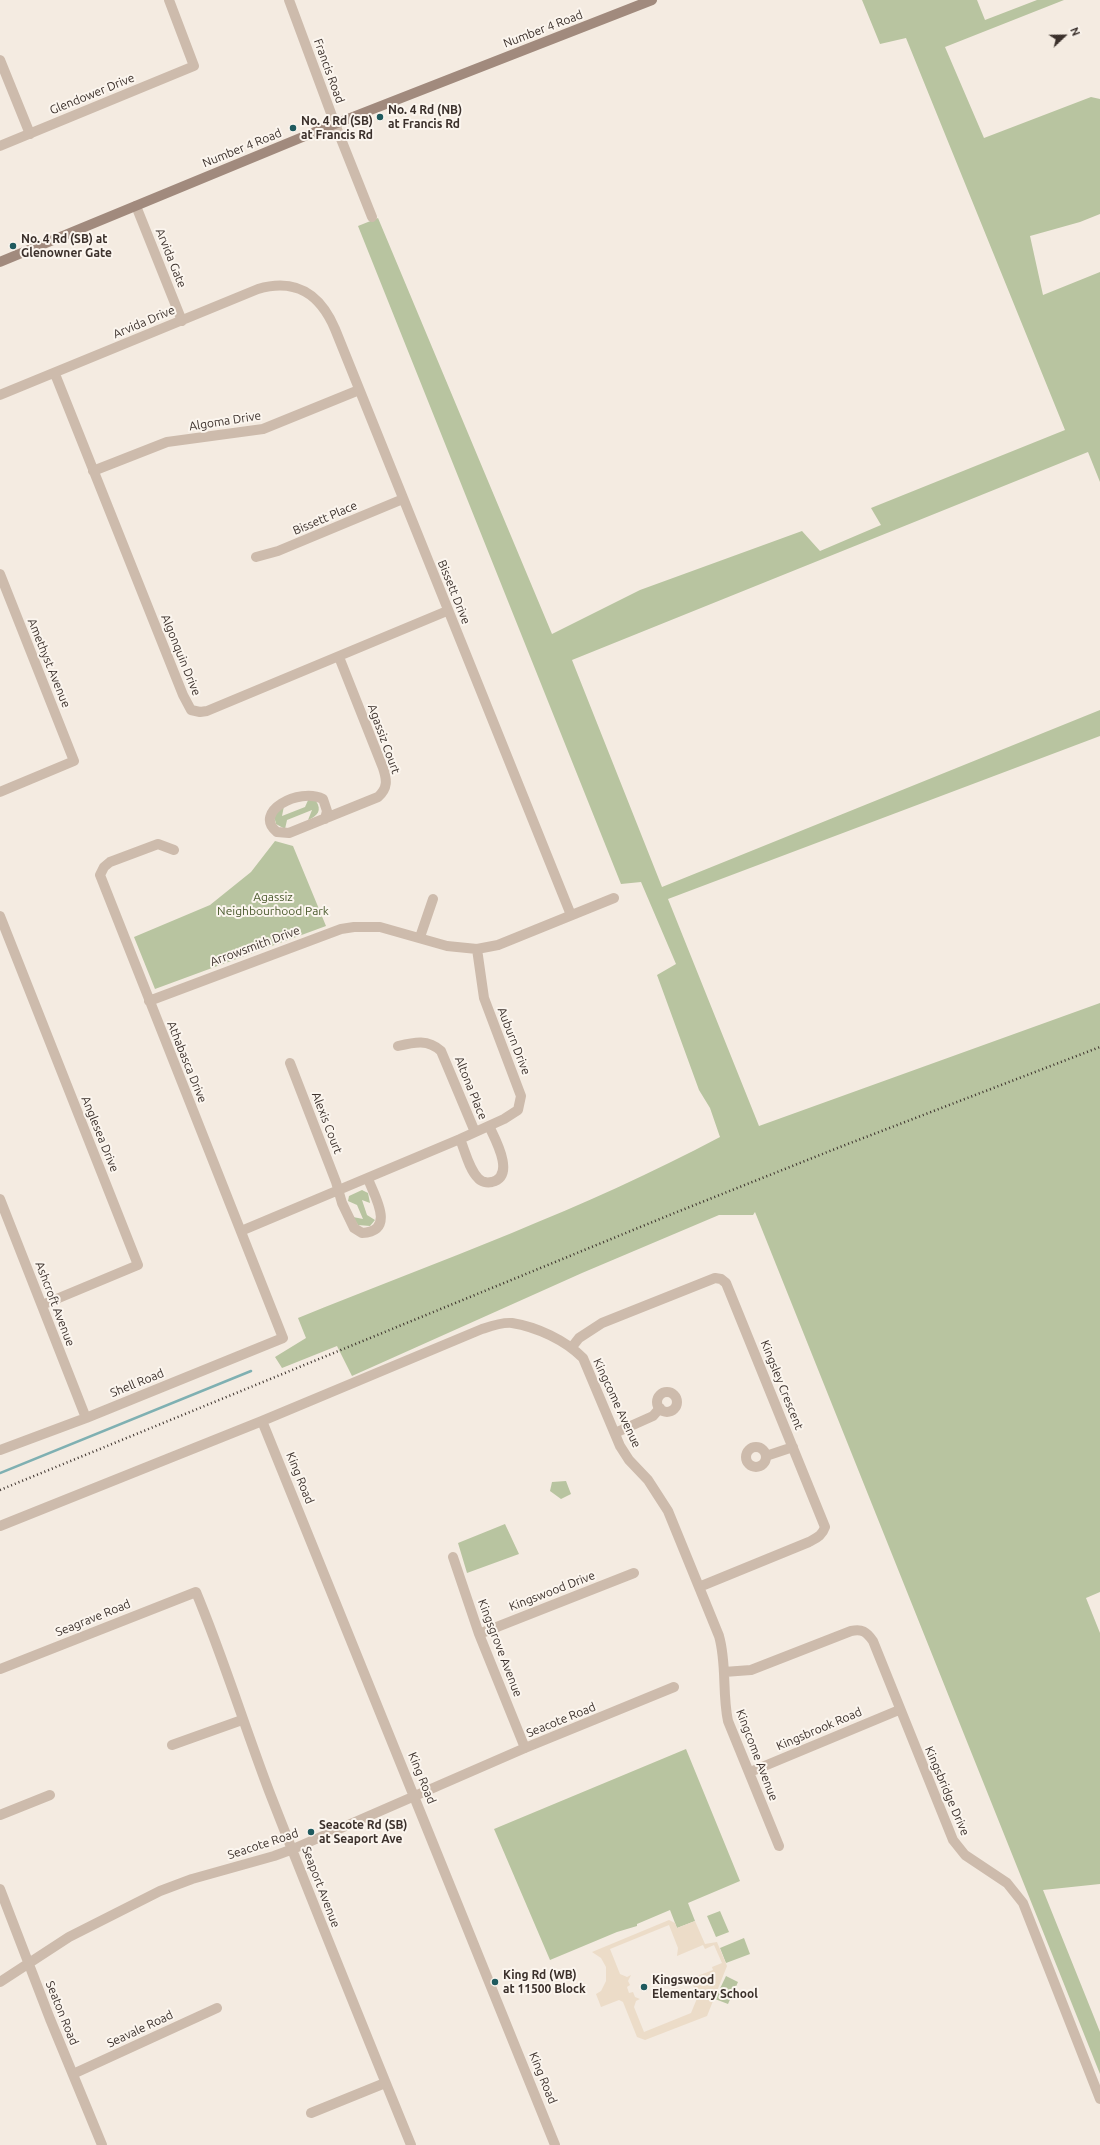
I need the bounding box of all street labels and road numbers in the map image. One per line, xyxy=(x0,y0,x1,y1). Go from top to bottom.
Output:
street label: Number 4 Road xyxy=(501,7,585,51)
street label: Francis Road xyxy=(311,37,347,105)
street label: Glendower Drive xyxy=(47,70,137,118)
street label: Number 4 Road xyxy=(200,126,284,170)
street label: Arvida Gate xyxy=(153,226,189,290)
street label: Arvida Drive xyxy=(111,303,177,341)
street label: Algoma Drive xyxy=(188,408,262,434)
street label: Bissett Place xyxy=(291,498,359,538)
street label: Bissett Drive xyxy=(435,558,473,626)
street label: Algonquin Drive xyxy=(158,612,204,698)
street label: Amethyst Avenue xyxy=(25,616,73,710)
street label: Agassiz Court xyxy=(365,702,403,776)
street label: Arrowsmith Drive xyxy=(208,923,302,969)
street label: Auburn Drive xyxy=(495,1005,533,1077)
street label: Athabasca Drive xyxy=(164,1019,210,1105)
street label: Altona Place xyxy=(452,1054,490,1122)
street label: Alexis Court xyxy=(309,1090,345,1156)
street label: Anglesea Drive xyxy=(78,1094,122,1174)
street label: Ashcroft Avenue xyxy=(32,1260,78,1348)
street label: Kingsley Crescent xyxy=(757,1338,807,1432)
street label: Kingcome Avenue xyxy=(590,1356,644,1450)
street label: Shell Road xyxy=(108,1366,166,1400)
street label: King Road xyxy=(283,1450,317,1506)
street label: Kingswood Drive xyxy=(507,1568,597,1614)
street label: Seagrave Road xyxy=(53,1596,133,1640)
street label: Kingsgrove Avenue xyxy=(475,1597,525,1699)
street label: Seacote Road xyxy=(524,1700,598,1740)
street label: Kingsbrook Road xyxy=(774,1704,864,1754)
street label: Kingcome Avenue xyxy=(733,1707,781,1803)
street label: Kingsbridge Drive xyxy=(922,1744,972,1838)
street label: King Road xyxy=(405,1750,439,1806)
street label: Seacote Road xyxy=(226,1826,300,1862)
street label: Seaport Avenue xyxy=(299,1844,343,1930)
street label: Seaton Road xyxy=(43,1979,81,2047)
street label: Seavale Road xyxy=(105,2007,175,2051)
street label: King Road xyxy=(526,2050,560,2106)

